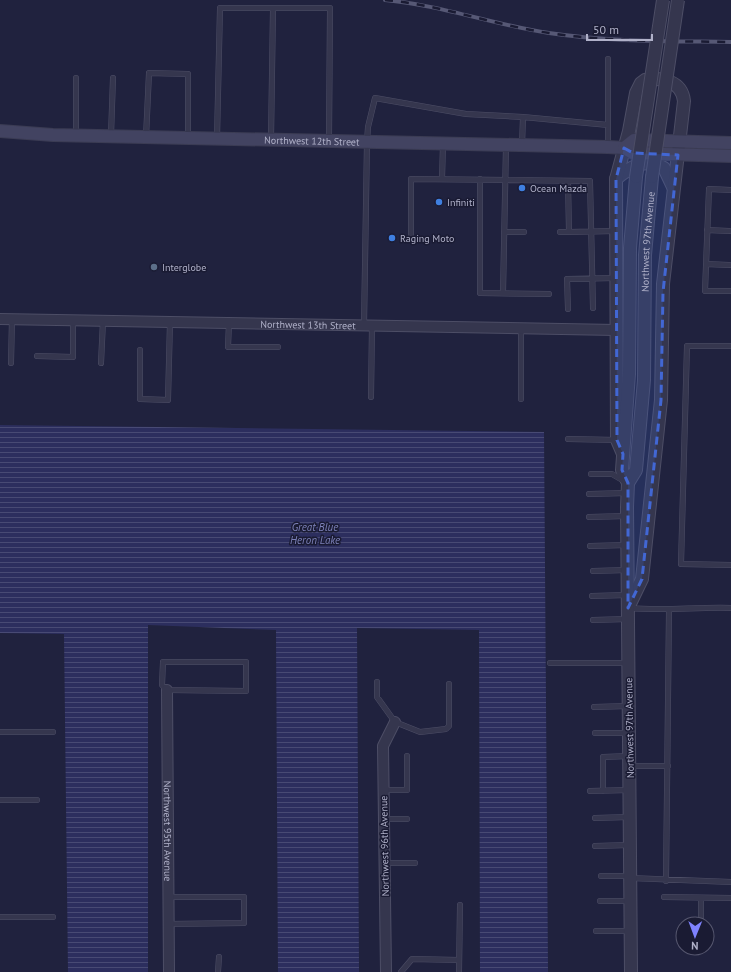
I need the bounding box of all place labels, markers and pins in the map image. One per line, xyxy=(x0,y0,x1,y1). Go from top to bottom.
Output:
place label: Ocean Mazda xyxy=(530,182,587,195)
marker: Ocean Mazda xyxy=(517,183,527,193)
place label: Infiniti xyxy=(447,196,475,209)
marker: Infiniti xyxy=(434,197,444,207)
place label: Raging Moto xyxy=(400,232,454,245)
marker: Raging Moto xyxy=(387,233,397,243)
place label: Interglobe xyxy=(162,261,206,274)
marker: Interglobe xyxy=(149,262,159,272)

